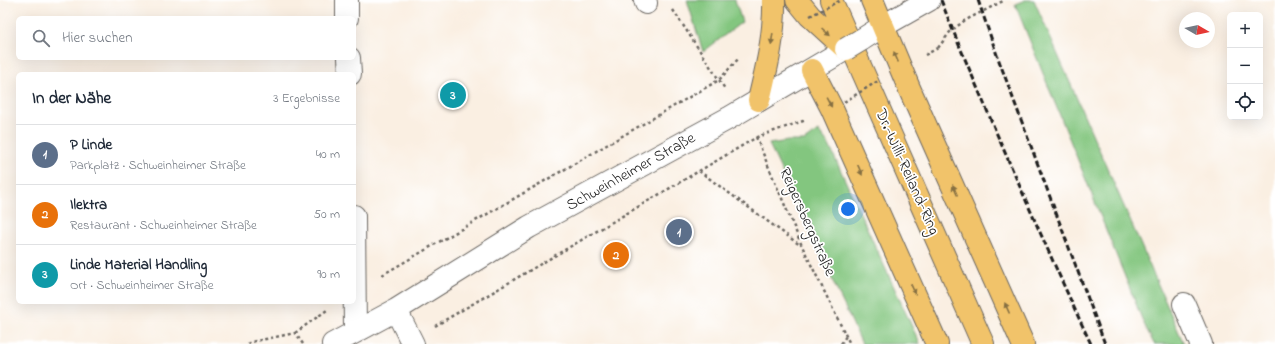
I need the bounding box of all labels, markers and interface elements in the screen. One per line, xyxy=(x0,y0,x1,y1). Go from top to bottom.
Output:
north arrow xyxy=(1179,12,1215,48)
map controls xyxy=(1227,12,1263,120)
button: + xyxy=(1227,12,1263,48)
search box xyxy=(16,16,356,60)
icon: search xyxy=(30,27,52,49)
text: Hier suchen xyxy=(62,27,133,49)
one-way arrow xyxy=(821,28,831,37)
one-way arrow xyxy=(769,33,775,45)
button: − xyxy=(1227,48,1263,84)
one-way arrow xyxy=(893,51,899,63)
pin: 3 xyxy=(440,80,466,110)
button: locate xyxy=(1227,84,1263,120)
text: In der Nähe xyxy=(32,86,111,111)
text: 3 Ergebnisse xyxy=(273,89,340,108)
one-way arrow xyxy=(825,96,832,108)
street label: Dr.-Willi-Reiland-Ring xyxy=(868,104,946,239)
street label: Schweinheimer Straße xyxy=(562,126,701,217)
text: P Linde xyxy=(70,134,112,156)
text: 1 xyxy=(43,145,47,164)
text: 40 m xyxy=(316,145,340,164)
text: Parkplatz · Schweinheimer Straße xyxy=(70,156,246,175)
street label: Reigersbergstraße xyxy=(772,164,842,281)
one-way arrow xyxy=(857,165,863,176)
one-way arrow xyxy=(951,183,957,195)
text: Ilektra xyxy=(70,194,107,216)
your location xyxy=(838,199,858,219)
text: 2 xyxy=(42,205,48,224)
text: 50 m xyxy=(314,205,340,224)
text: Restaurant · Schweinheimer Straße xyxy=(70,216,257,235)
pin: 1 xyxy=(666,217,692,247)
pin: 2 xyxy=(603,240,629,270)
text: Linde Material Handling xyxy=(70,254,207,276)
text: 3 xyxy=(42,265,48,284)
text: 90 m xyxy=(317,265,340,284)
text: Ort · Schweinheimer Straße xyxy=(70,276,214,295)
one-way arrow xyxy=(909,283,916,295)
one-way arrow xyxy=(1004,302,1010,314)

